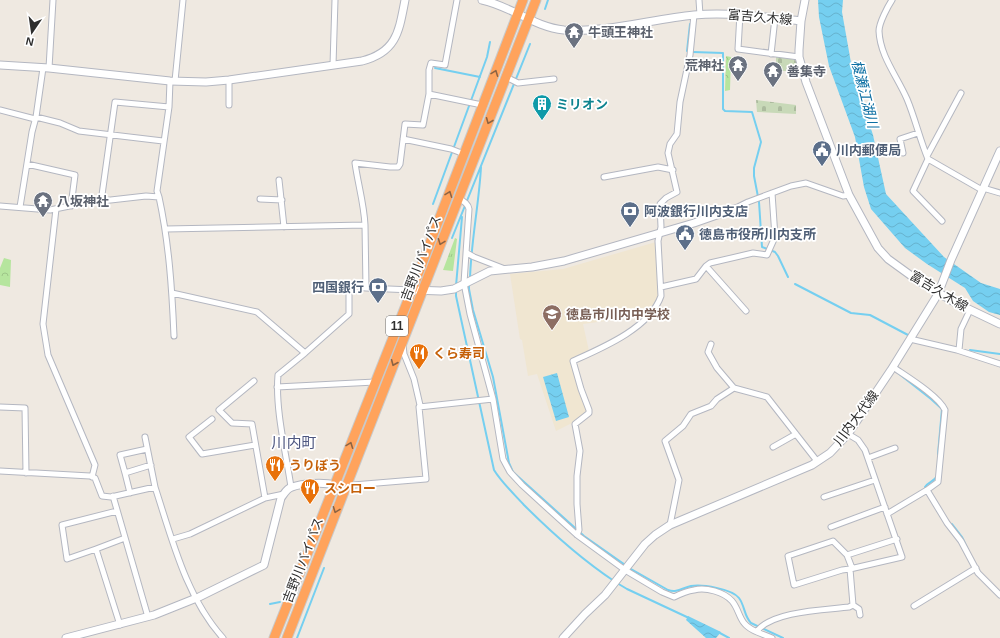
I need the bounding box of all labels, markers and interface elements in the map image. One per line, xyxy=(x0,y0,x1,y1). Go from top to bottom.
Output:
street label: 富吉久木線 xyxy=(727,7,793,27)
north arrow xyxy=(12,12,52,52)
temple icon: 牛頭王神社 xyxy=(563,21,585,49)
place label: 牛頭王神社 xyxy=(588,25,653,40)
text: N xyxy=(24,35,35,48)
temple icon: 荒神社 xyxy=(727,54,749,82)
place label: 荒神社 xyxy=(685,58,724,73)
water label: 榎瀬江湖川 xyxy=(849,58,882,132)
temple icon: 善集寺 xyxy=(762,60,784,88)
place label: 善集寺 xyxy=(787,64,826,79)
one-way arrow xyxy=(490,69,498,76)
building icon: ミリオン xyxy=(531,93,553,121)
place label: ミリオン xyxy=(556,97,608,112)
one-way arrow xyxy=(485,118,493,125)
public building icon: 川内郵便局 xyxy=(811,139,833,167)
place label: 川内郵便局 xyxy=(836,143,901,158)
temple icon: 八坂神社 xyxy=(32,190,54,218)
one-way arrow xyxy=(444,191,452,198)
place label: 八坂神社 xyxy=(57,194,109,209)
bank icon: 阿波銀行川内支店 xyxy=(619,200,641,228)
place label: 阿波銀行川内支店 xyxy=(644,204,748,219)
street label: 吉野川バイパス xyxy=(398,213,444,303)
public building icon: 徳島市役所川内支所 xyxy=(674,223,696,251)
place label: 徳島市役所川内支所 xyxy=(699,227,816,242)
one-way arrow xyxy=(438,239,446,246)
street label: 富吉久木線 xyxy=(907,268,971,314)
bank icon: 四国銀行 xyxy=(367,276,389,304)
place label: 四国銀行 xyxy=(312,280,364,295)
school or university icon: 徳島市川内中学校 xyxy=(541,303,563,331)
place label: 徳島市川内中学校 xyxy=(566,307,670,322)
road number: 11 xyxy=(386,316,408,336)
restaurant icon: くら寿司 xyxy=(408,342,430,370)
place label: くら寿司 xyxy=(433,346,485,361)
one-way arrow xyxy=(391,359,399,367)
street label: 川内大代線 xyxy=(830,388,882,448)
district label: 川内町 xyxy=(271,434,317,451)
one-way arrow xyxy=(346,442,354,449)
restaurant icon: うりぼう xyxy=(264,454,286,482)
place label: うりぼう xyxy=(289,458,341,473)
restaurant icon: スシロー xyxy=(299,477,321,505)
place label: スシロー xyxy=(324,481,376,496)
one-way arrow xyxy=(333,507,341,514)
street label: 吉野川バイパス xyxy=(280,515,326,605)

